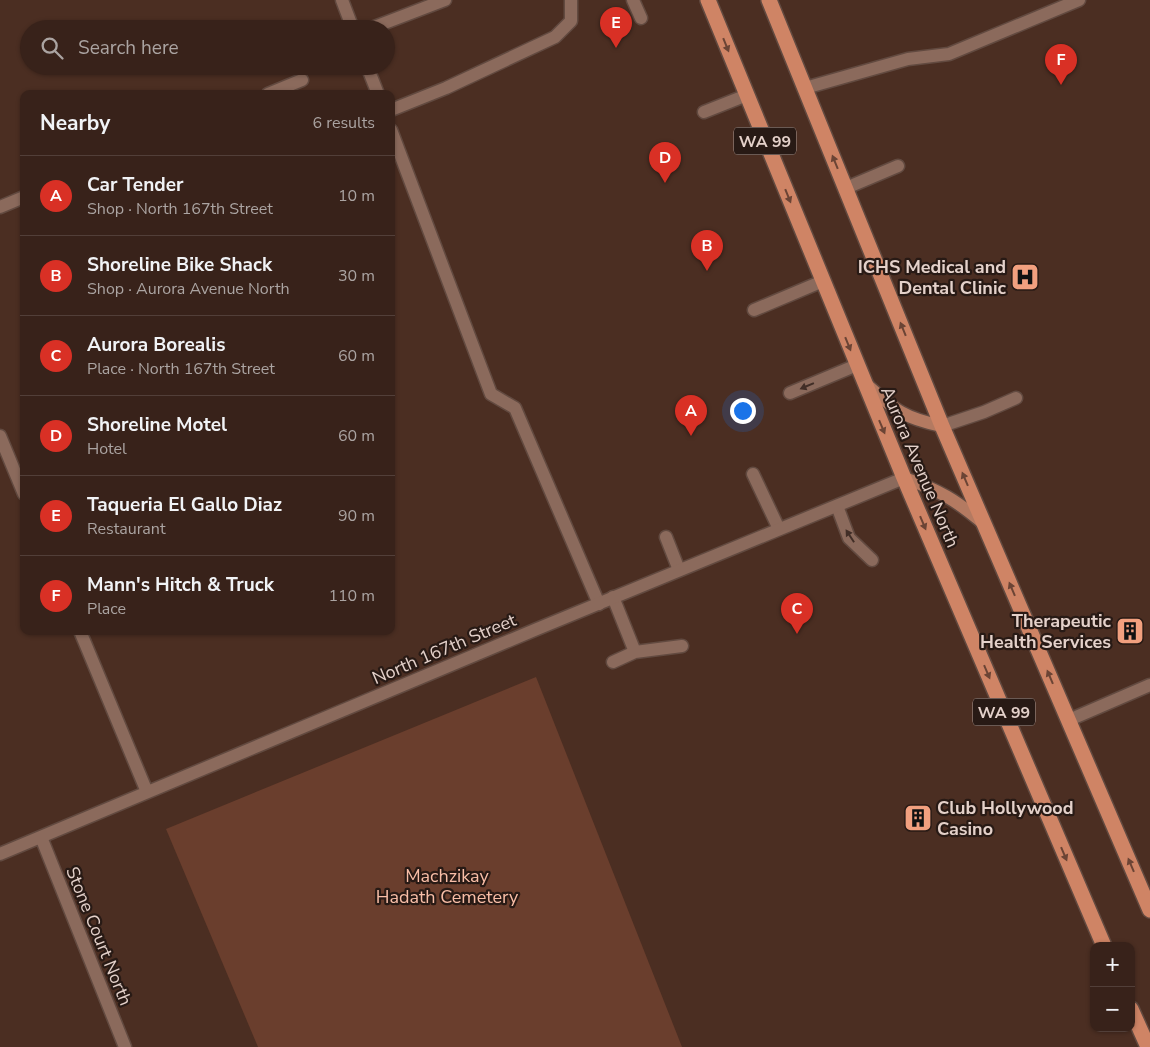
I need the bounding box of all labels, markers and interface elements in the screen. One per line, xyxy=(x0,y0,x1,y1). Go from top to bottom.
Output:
pin: E xyxy=(600,7,632,48)
search box xyxy=(20,20,395,75)
icon: search xyxy=(38,34,66,62)
text: Search here xyxy=(78,35,179,61)
one-way arrow xyxy=(723,38,731,52)
pin: F xyxy=(1045,44,1077,85)
text: Nearby xyxy=(40,109,110,137)
text: 6 results xyxy=(313,112,375,134)
road number: WA 99 xyxy=(734,128,796,154)
pin: D xyxy=(649,142,681,183)
one-way arrow xyxy=(831,154,839,169)
text: Car Tender xyxy=(87,172,183,198)
text: A xyxy=(50,185,62,207)
text: 10 m xyxy=(338,185,375,207)
one-way arrow xyxy=(784,189,792,203)
text: Shop · North 167th Street xyxy=(87,198,273,220)
pin: B xyxy=(691,230,723,271)
text: Shoreline Bike Shack xyxy=(87,252,272,278)
place label: ICHS Medical and Dental Clinic xyxy=(858,255,1006,300)
hospital icon: ICHS Medical and Dental Clinic xyxy=(1010,262,1040,292)
text: B xyxy=(50,265,62,287)
text: 30 m xyxy=(338,265,375,287)
text: Shop · Aurora Avenue North xyxy=(87,278,290,300)
one-way arrow xyxy=(899,321,907,336)
text: Aurora Borealis xyxy=(87,332,225,358)
one-way arrow xyxy=(845,337,853,352)
text: C xyxy=(51,345,61,367)
text: 60 m xyxy=(338,345,375,367)
text: Place · North 167th Street xyxy=(87,358,275,380)
one-way arrow xyxy=(799,382,814,390)
street label: Aurora Avenue North xyxy=(875,383,965,551)
pin: A xyxy=(675,395,707,436)
your location xyxy=(730,398,756,424)
text: Shoreline Motel xyxy=(87,412,227,438)
one-way arrow xyxy=(879,420,887,434)
text: D xyxy=(50,425,62,447)
text: 60 m xyxy=(338,425,375,447)
text: Hotel xyxy=(87,438,127,460)
one-way arrow xyxy=(961,472,969,486)
text: Taqueria El Gallo Diaz xyxy=(87,492,282,518)
text: E xyxy=(51,505,61,527)
text: 90 m xyxy=(338,505,375,527)
one-way arrow xyxy=(919,516,927,530)
text: Restaurant xyxy=(87,518,166,540)
one-way arrow xyxy=(845,529,854,543)
text: Mann's Hitch & Truck xyxy=(87,572,274,598)
one-way arrow xyxy=(1008,582,1016,596)
text: F xyxy=(52,585,61,607)
text: 110 m xyxy=(328,585,375,607)
pin: C xyxy=(781,593,813,634)
text: Place xyxy=(87,598,126,620)
street label: North 167th Street xyxy=(368,608,520,690)
place label: Therapeutic Health Services xyxy=(980,609,1111,654)
building icon: Therapeutic Health Services xyxy=(1115,616,1145,646)
one-way arrow xyxy=(983,665,991,679)
one-way arrow xyxy=(1046,669,1054,684)
road number: WA 99 xyxy=(973,699,1035,726)
place label: Club Hollywood Casino xyxy=(937,796,1073,841)
building icon: Club Hollywood Casino xyxy=(903,803,933,833)
one-way arrow xyxy=(1061,847,1069,861)
one-way arrow xyxy=(1126,858,1134,872)
street label: Stone Court North xyxy=(60,863,138,1009)
park label: Machzikay Hadath Cemetery xyxy=(376,864,519,909)
map controls xyxy=(1090,942,1135,1032)
button: + xyxy=(1090,942,1135,987)
button: − xyxy=(1090,987,1135,1032)

